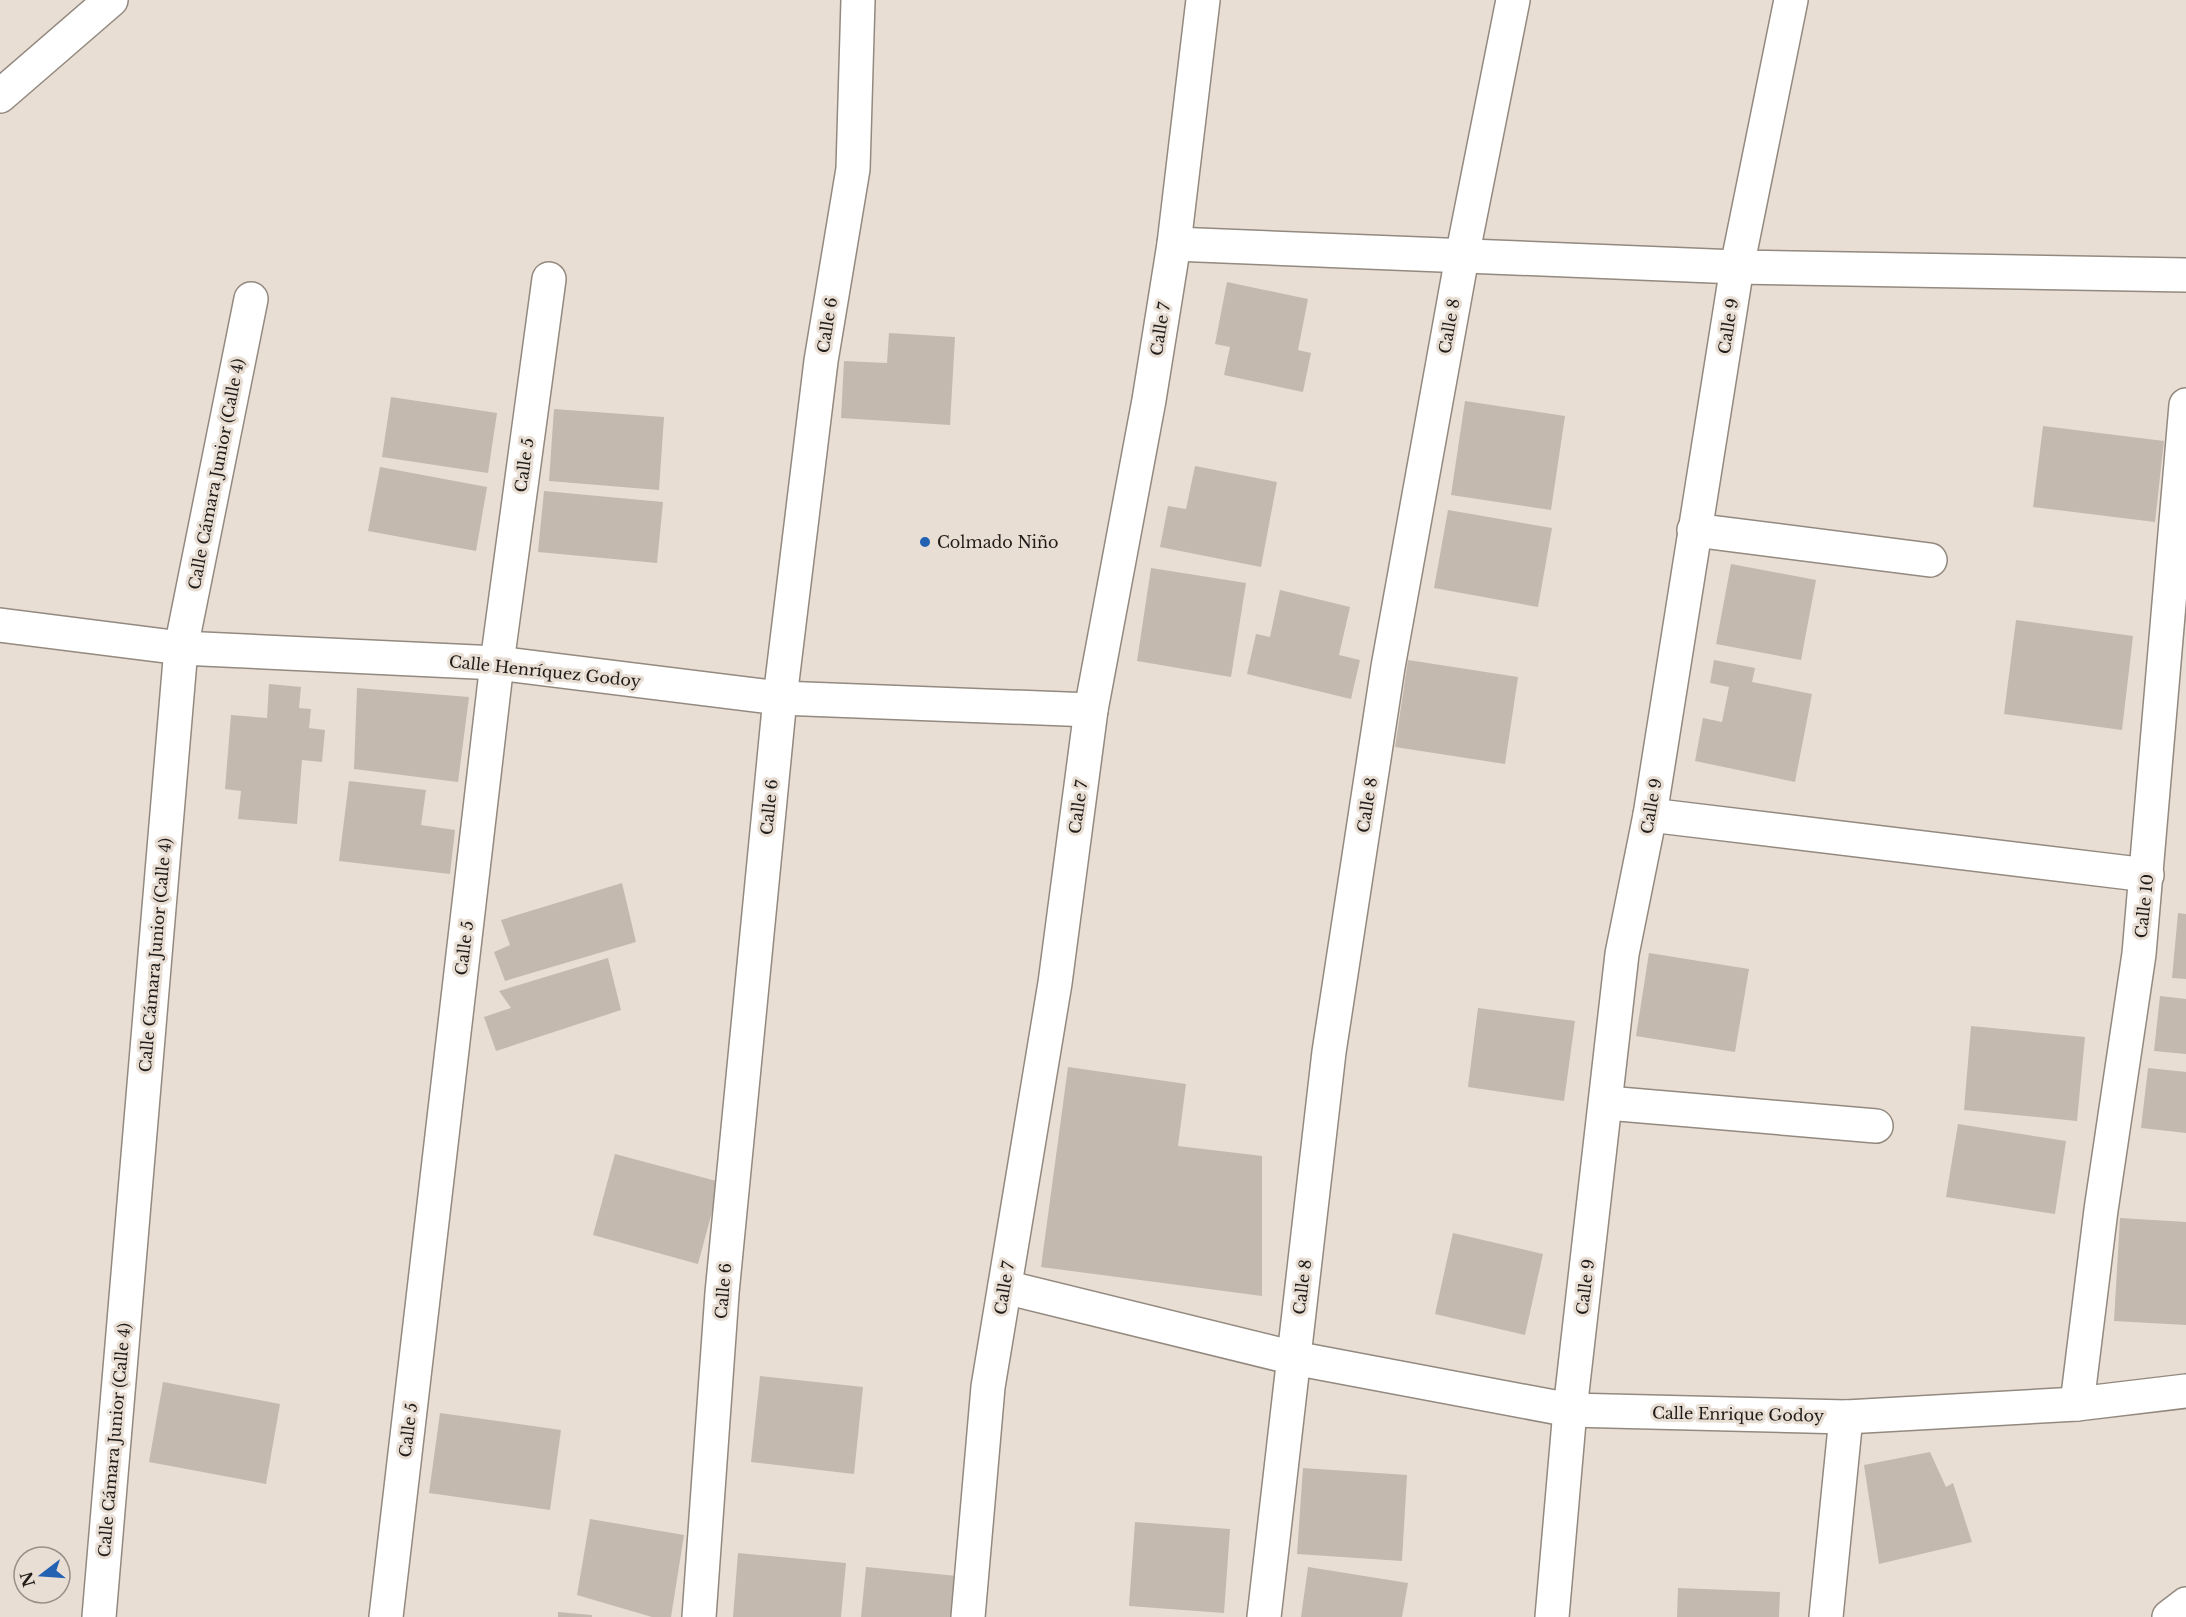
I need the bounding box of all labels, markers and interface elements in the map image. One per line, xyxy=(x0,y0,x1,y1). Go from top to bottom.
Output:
street label: Calle 6 xyxy=(813,296,841,354)
street label: Calle 8 xyxy=(1434,297,1464,355)
street label: Calle 9 xyxy=(1714,297,1742,355)
street label: Calle 7 xyxy=(1146,300,1174,357)
street label: Calle Cámara Junior (Calle 4) xyxy=(184,357,248,591)
street label: Calle 5 xyxy=(510,436,538,494)
place label: Colmado Niño xyxy=(937,532,1059,552)
marker: Colmado Niño xyxy=(918,535,932,549)
street label: Calle Henríquez Godoy xyxy=(448,651,643,691)
street label: Calle 8 xyxy=(1353,776,1381,834)
street label: Calle 9 xyxy=(1636,777,1666,835)
street label: Calle 6 xyxy=(756,778,782,836)
street label: Calle 7 xyxy=(1064,778,1092,835)
street label: Calle Cámara Junior (Calle 4) xyxy=(135,837,175,1073)
street label: Calle 10 xyxy=(2131,873,2157,939)
street label: Calle 5 xyxy=(451,920,477,976)
street label: Calle 8 xyxy=(1289,1258,1315,1316)
street label: Calle 9 xyxy=(1572,1258,1598,1316)
street label: Calle 7 xyxy=(990,1259,1018,1316)
street label: Calle 6 xyxy=(711,1262,735,1320)
street label: Calle Cámara Junior (Calle 4) xyxy=(94,1322,134,1558)
street label: Calle 5 xyxy=(395,1402,421,1458)
street label: Calle Enrique Godoy xyxy=(1652,1402,1825,1426)
north arrow xyxy=(12,1545,72,1605)
text: N xyxy=(16,1569,39,1590)

